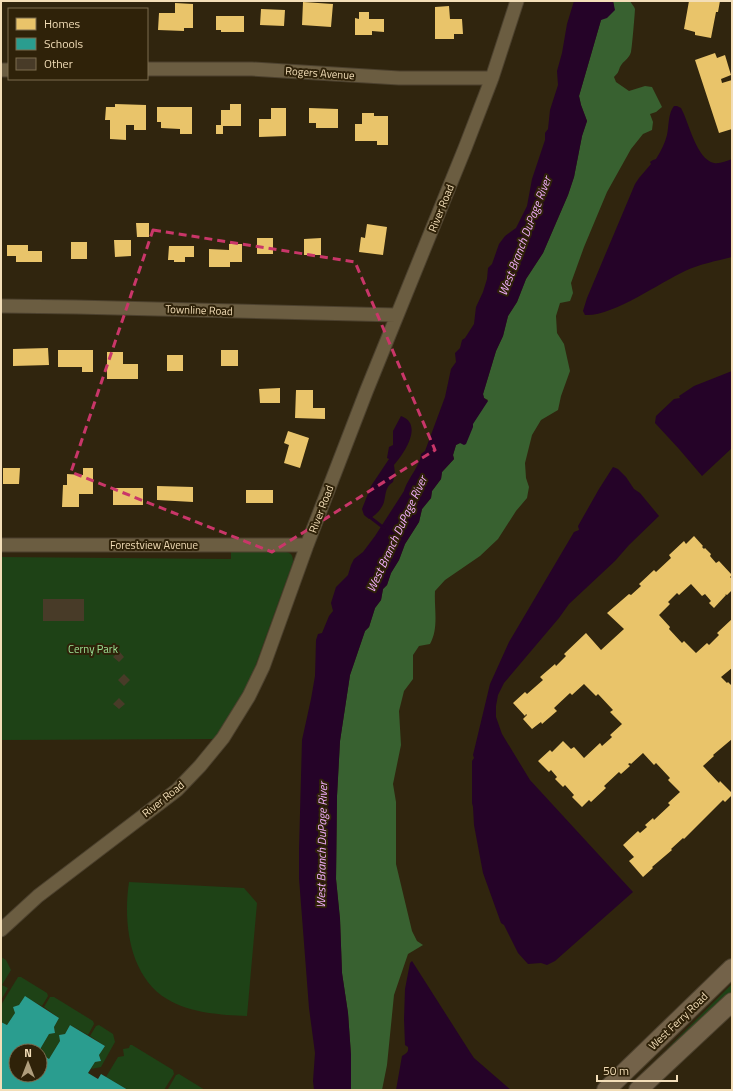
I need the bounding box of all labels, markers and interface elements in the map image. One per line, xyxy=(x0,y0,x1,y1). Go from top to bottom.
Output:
legend xyxy=(8,8,148,80)
text: Homes xyxy=(44,14,80,33)
text: Schools xyxy=(44,34,84,53)
text: Other xyxy=(44,54,73,73)
street label: Rogers Avenue xyxy=(285,63,356,83)
water label: West Branch DuPage River xyxy=(493,171,557,298)
street label: River Road xyxy=(424,182,458,234)
street label: Townline Road xyxy=(165,301,233,319)
water label: West Branch DuPage River xyxy=(361,471,433,595)
street label: River Road xyxy=(305,483,337,535)
street label: Forestview Avenue xyxy=(110,537,198,553)
park label: Cerny Park xyxy=(68,641,119,657)
street label: River Road xyxy=(139,777,188,821)
water label: West Branch DuPage River xyxy=(311,779,332,908)
street label: West Ferry Road xyxy=(645,988,711,1053)
north arrow xyxy=(8,1043,48,1083)
text: N xyxy=(24,1045,32,1061)
scale bar xyxy=(597,1057,677,1083)
text: 50 m xyxy=(603,1061,629,1080)

